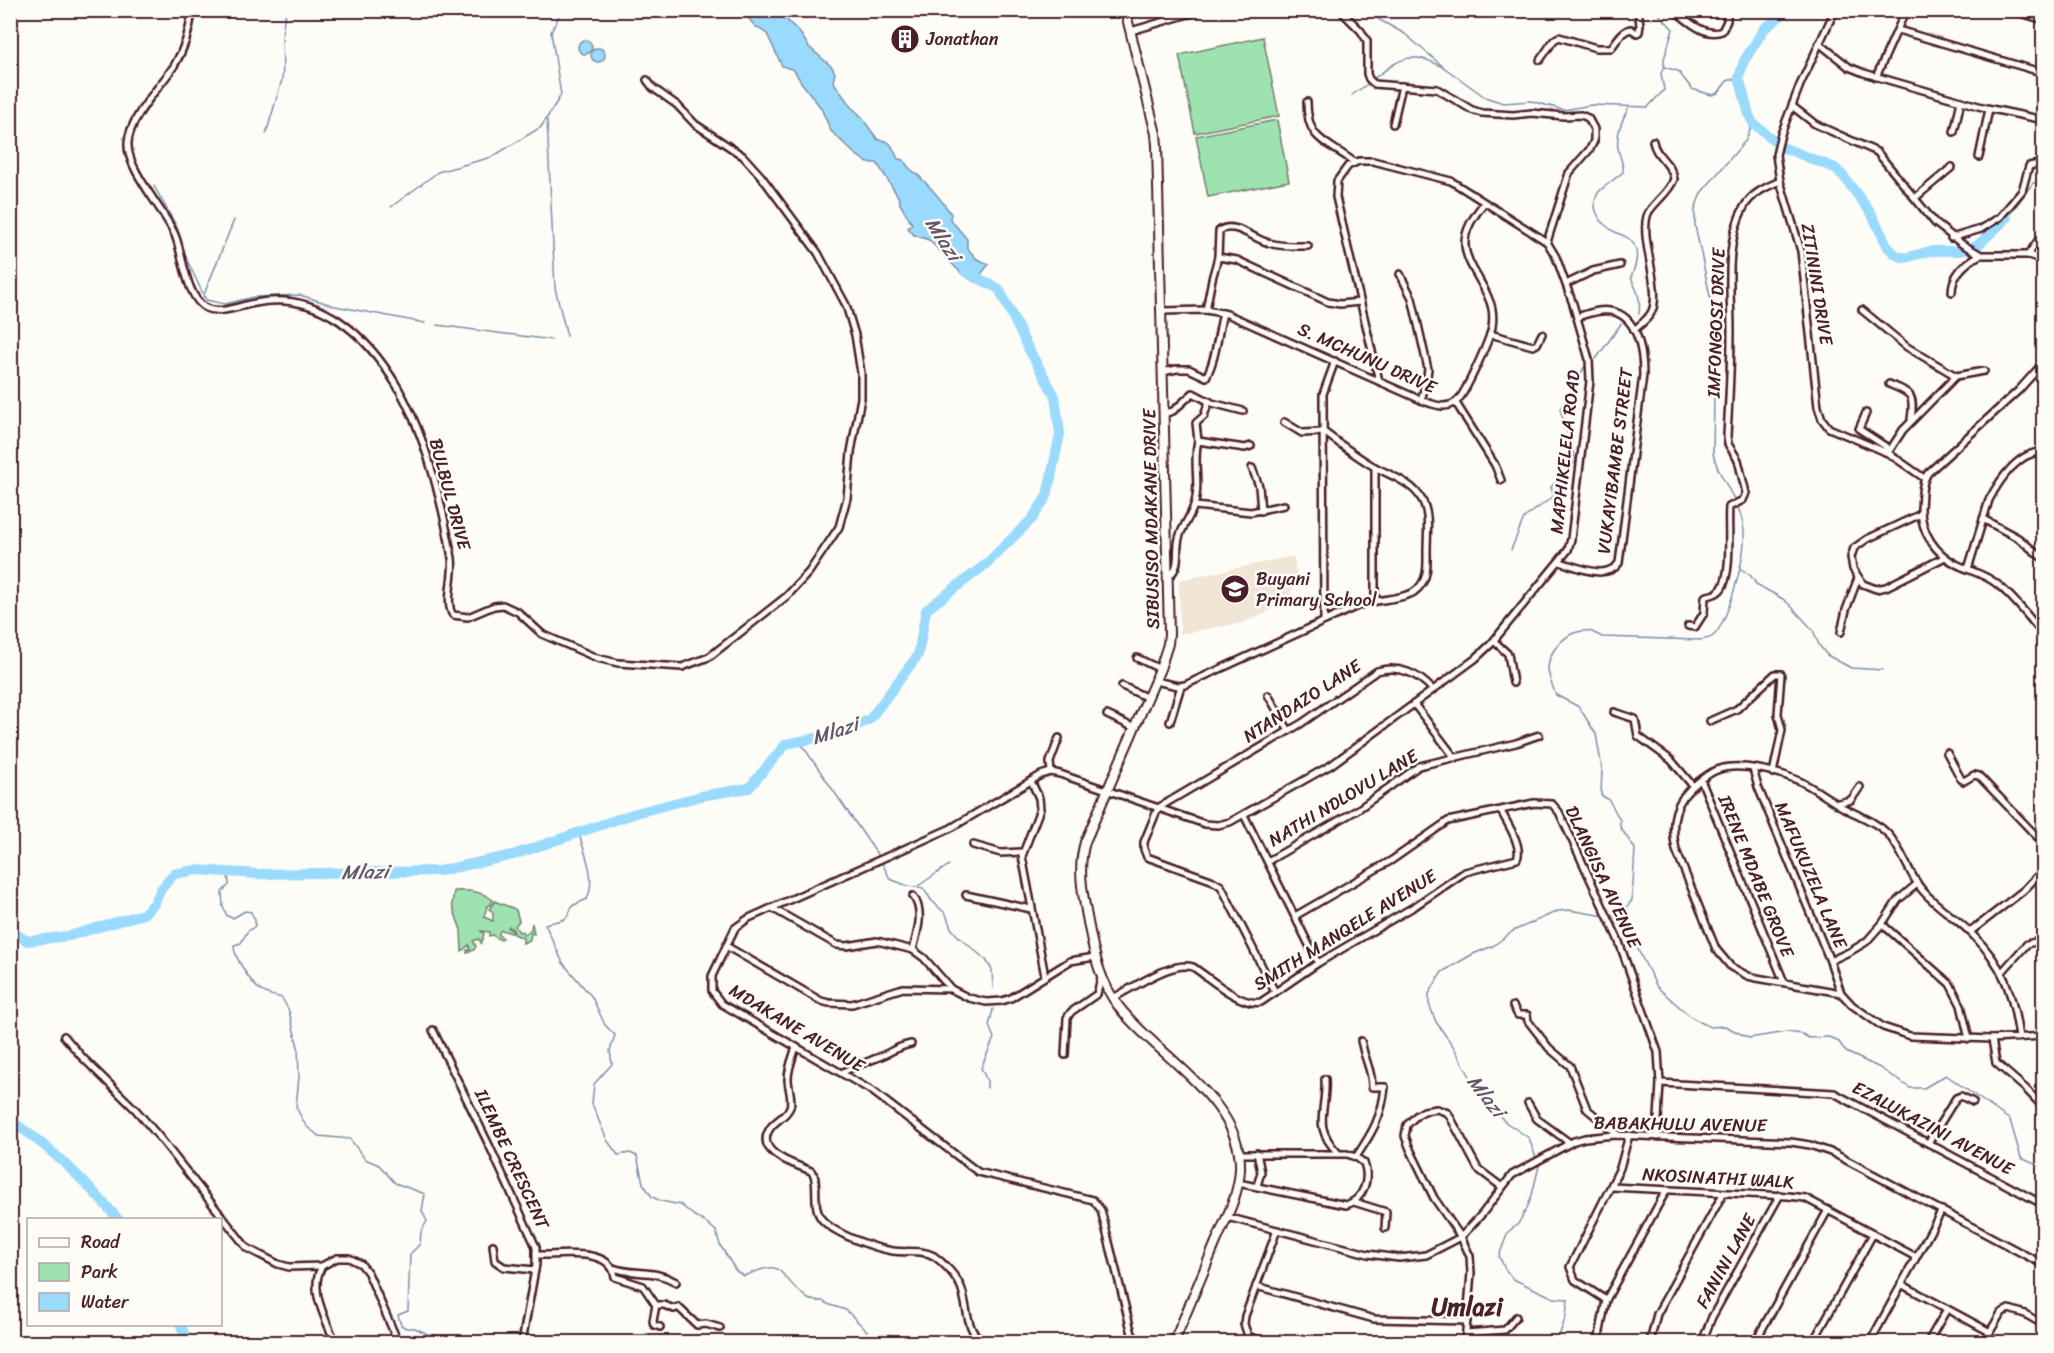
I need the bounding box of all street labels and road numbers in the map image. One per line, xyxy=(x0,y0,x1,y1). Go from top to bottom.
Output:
street label: ZITININI DRIVE xyxy=(1792,221,1843,348)
street label: IMFONGOSI DRIVE xyxy=(1697,247,1735,399)
street label: S. MCHUNU DRIVE xyxy=(1292,313,1443,403)
street label: VUKAYIBAMBE STREET xyxy=(1588,365,1642,556)
street label: MAPHIKELELA ROAD xyxy=(1540,368,1590,535)
street label: SIBUSISO MDAKANE DRIVE xyxy=(1133,408,1169,629)
street label: BULBUL DRIVE xyxy=(420,435,481,554)
street label: NTANDAZO LANE xyxy=(1236,650,1369,751)
street label: NATHI NDLOVU LANE xyxy=(1262,740,1425,855)
street label: IRENE MDABE GROVE xyxy=(1708,789,1804,963)
street label: MAFUKUZELA LANE xyxy=(1766,796,1857,955)
street label: DLANGISA AVENUE xyxy=(1556,800,1651,955)
street label: SMITH MANQELE AVENUE xyxy=(1247,860,1444,1000)
street label: MDAKANE AVENUE xyxy=(723,975,872,1082)
street label: EZALUKAZINI AVENUE xyxy=(1846,1072,2020,1185)
street label: ILEMBE CRESCENT xyxy=(465,1083,559,1235)
street label: BABAKHULU AVENUE xyxy=(1593,1106,1768,1142)
street label: NKOSINATHI WALK xyxy=(1641,1158,1795,1198)
street label: FANINI LANE xyxy=(1687,1207,1766,1314)

